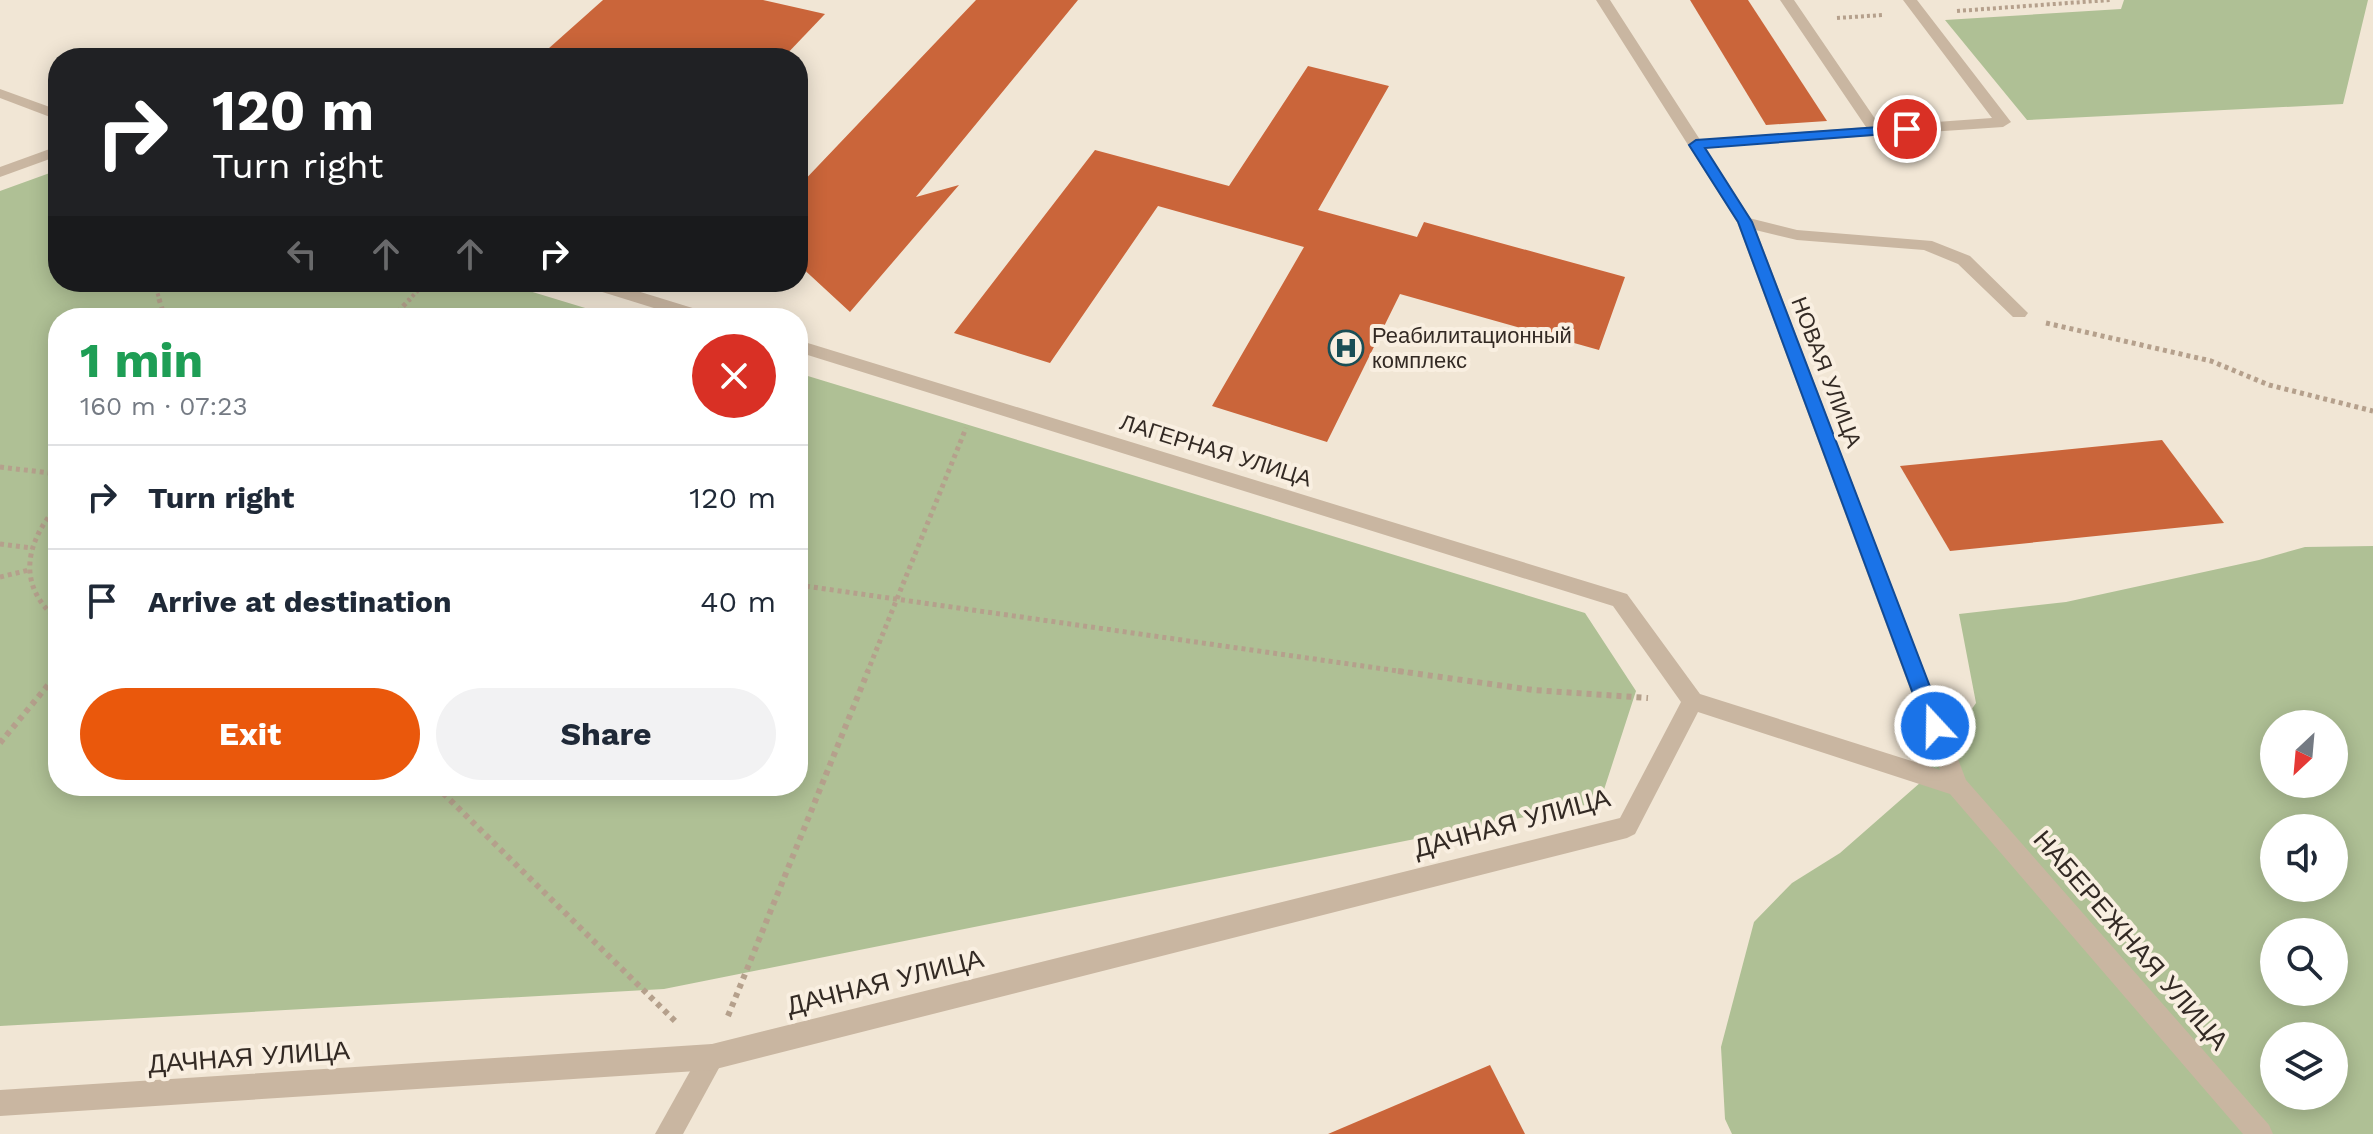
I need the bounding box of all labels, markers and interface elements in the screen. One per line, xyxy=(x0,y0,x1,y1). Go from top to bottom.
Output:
text: 120 m xyxy=(212,78,374,144)
icon: right xyxy=(80,80,184,184)
pin xyxy=(1873,95,1941,163)
icon: arrive xyxy=(1885,107,1929,151)
text: Turn right xyxy=(212,145,383,187)
icon: left xyxy=(280,232,324,276)
icon: ahead xyxy=(364,232,408,276)
icon: ahead xyxy=(448,232,492,276)
icon: right xyxy=(532,232,576,276)
street label: НОВАЯ УЛИЦА xyxy=(1786,293,1867,451)
place label: Реабилитационный комплекс xyxy=(1372,323,1572,373)
hospital icon: Реабилитационный комплекс xyxy=(1327,329,1365,367)
text: 1 min xyxy=(80,332,203,389)
button: close xyxy=(692,334,776,418)
text: 160 m · 07:23 xyxy=(80,391,248,421)
street label: ЛАГЕРНАЯ УЛИЦА xyxy=(1117,409,1315,492)
icon: right xyxy=(80,475,124,519)
text: Turn right xyxy=(148,480,294,515)
text: 120 m xyxy=(689,480,776,515)
icon: arrive xyxy=(80,579,124,623)
text: Arrive at destination xyxy=(148,584,452,619)
text: 40 m xyxy=(700,584,776,619)
position arrow xyxy=(1893,684,1977,768)
button: Exit xyxy=(80,688,420,780)
button: Share xyxy=(436,688,776,780)
north arrow xyxy=(2260,710,2348,798)
map controls xyxy=(2260,710,2348,1110)
street label: ДАЧНАЯ УЛИЦА xyxy=(1411,782,1614,864)
button: sound xyxy=(2260,814,2348,902)
street label: НАБЕРЕЖНАЯ УЛИЦА xyxy=(2028,824,2235,1056)
button: search xyxy=(2260,918,2348,1006)
street label: ДАЧНАЯ УЛИЦА xyxy=(783,943,987,1021)
button: layers xyxy=(2260,1022,2348,1110)
street label: ДАЧНАЯ УЛИЦА xyxy=(147,1035,351,1079)

